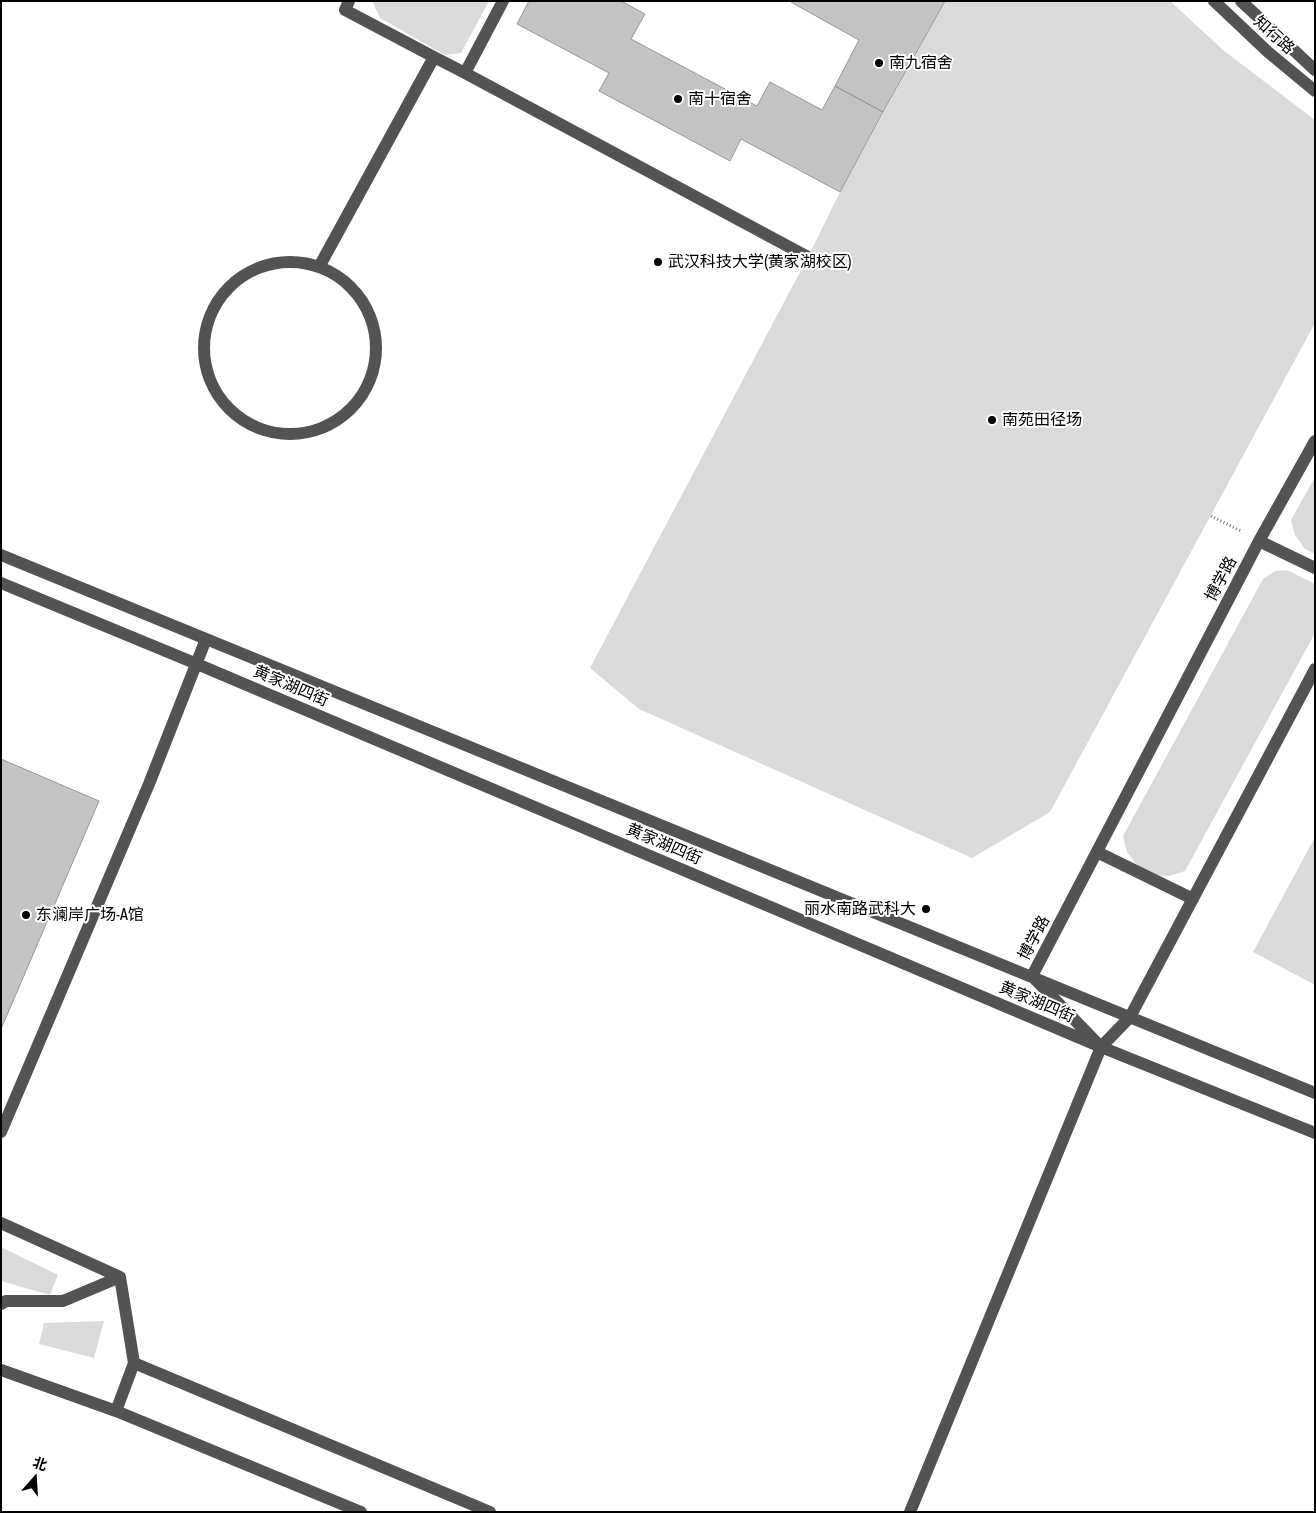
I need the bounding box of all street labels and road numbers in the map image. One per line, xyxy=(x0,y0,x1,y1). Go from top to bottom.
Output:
street label: 知行路 xyxy=(1250,12,1298,58)
street label: 博学路 xyxy=(1201,553,1241,605)
street label: 黄家湖四街 xyxy=(250,662,332,710)
street label: 黄家湖四街 xyxy=(623,820,705,868)
street label: 博学路 xyxy=(1014,912,1054,964)
street label: 黄家湖四街 xyxy=(996,978,1078,1026)

